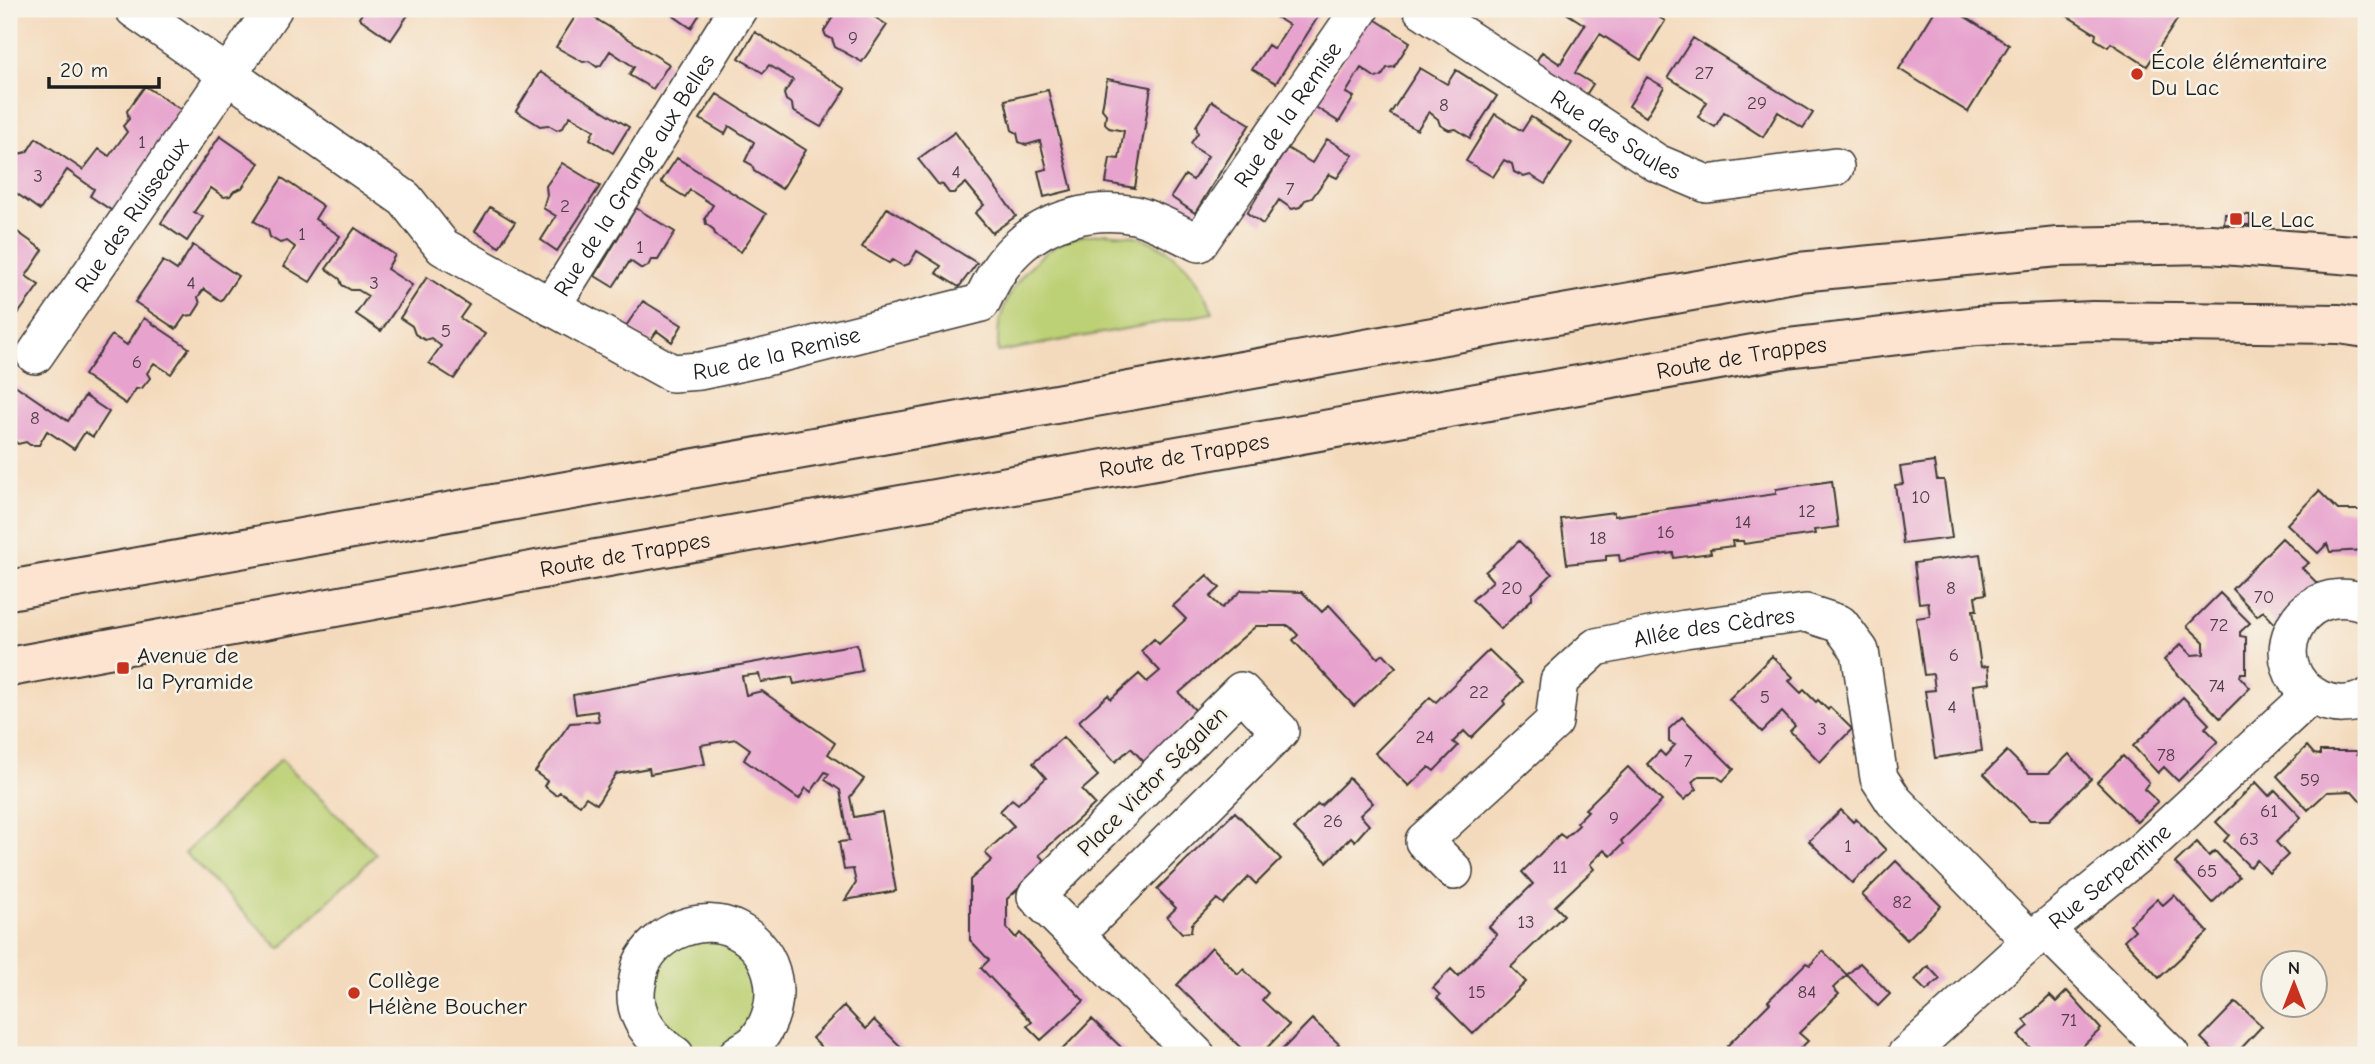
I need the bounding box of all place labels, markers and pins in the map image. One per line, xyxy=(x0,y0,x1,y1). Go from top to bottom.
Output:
place label: École élémentaire Du Lac xyxy=(2151,48,2327,101)
marker: École élémentaire Du Lac xyxy=(2129,66,2145,82)
place label: Le Lac xyxy=(2250,206,2314,233)
marker: Le Lac xyxy=(2228,211,2244,227)
place label: Avenue de la Pyramide xyxy=(137,642,253,695)
marker: Avenue de la Pyramide xyxy=(115,660,131,676)
place label: Collège Hélène Boucher xyxy=(368,967,528,1020)
marker: Collège Hélène Boucher xyxy=(346,985,362,1001)

